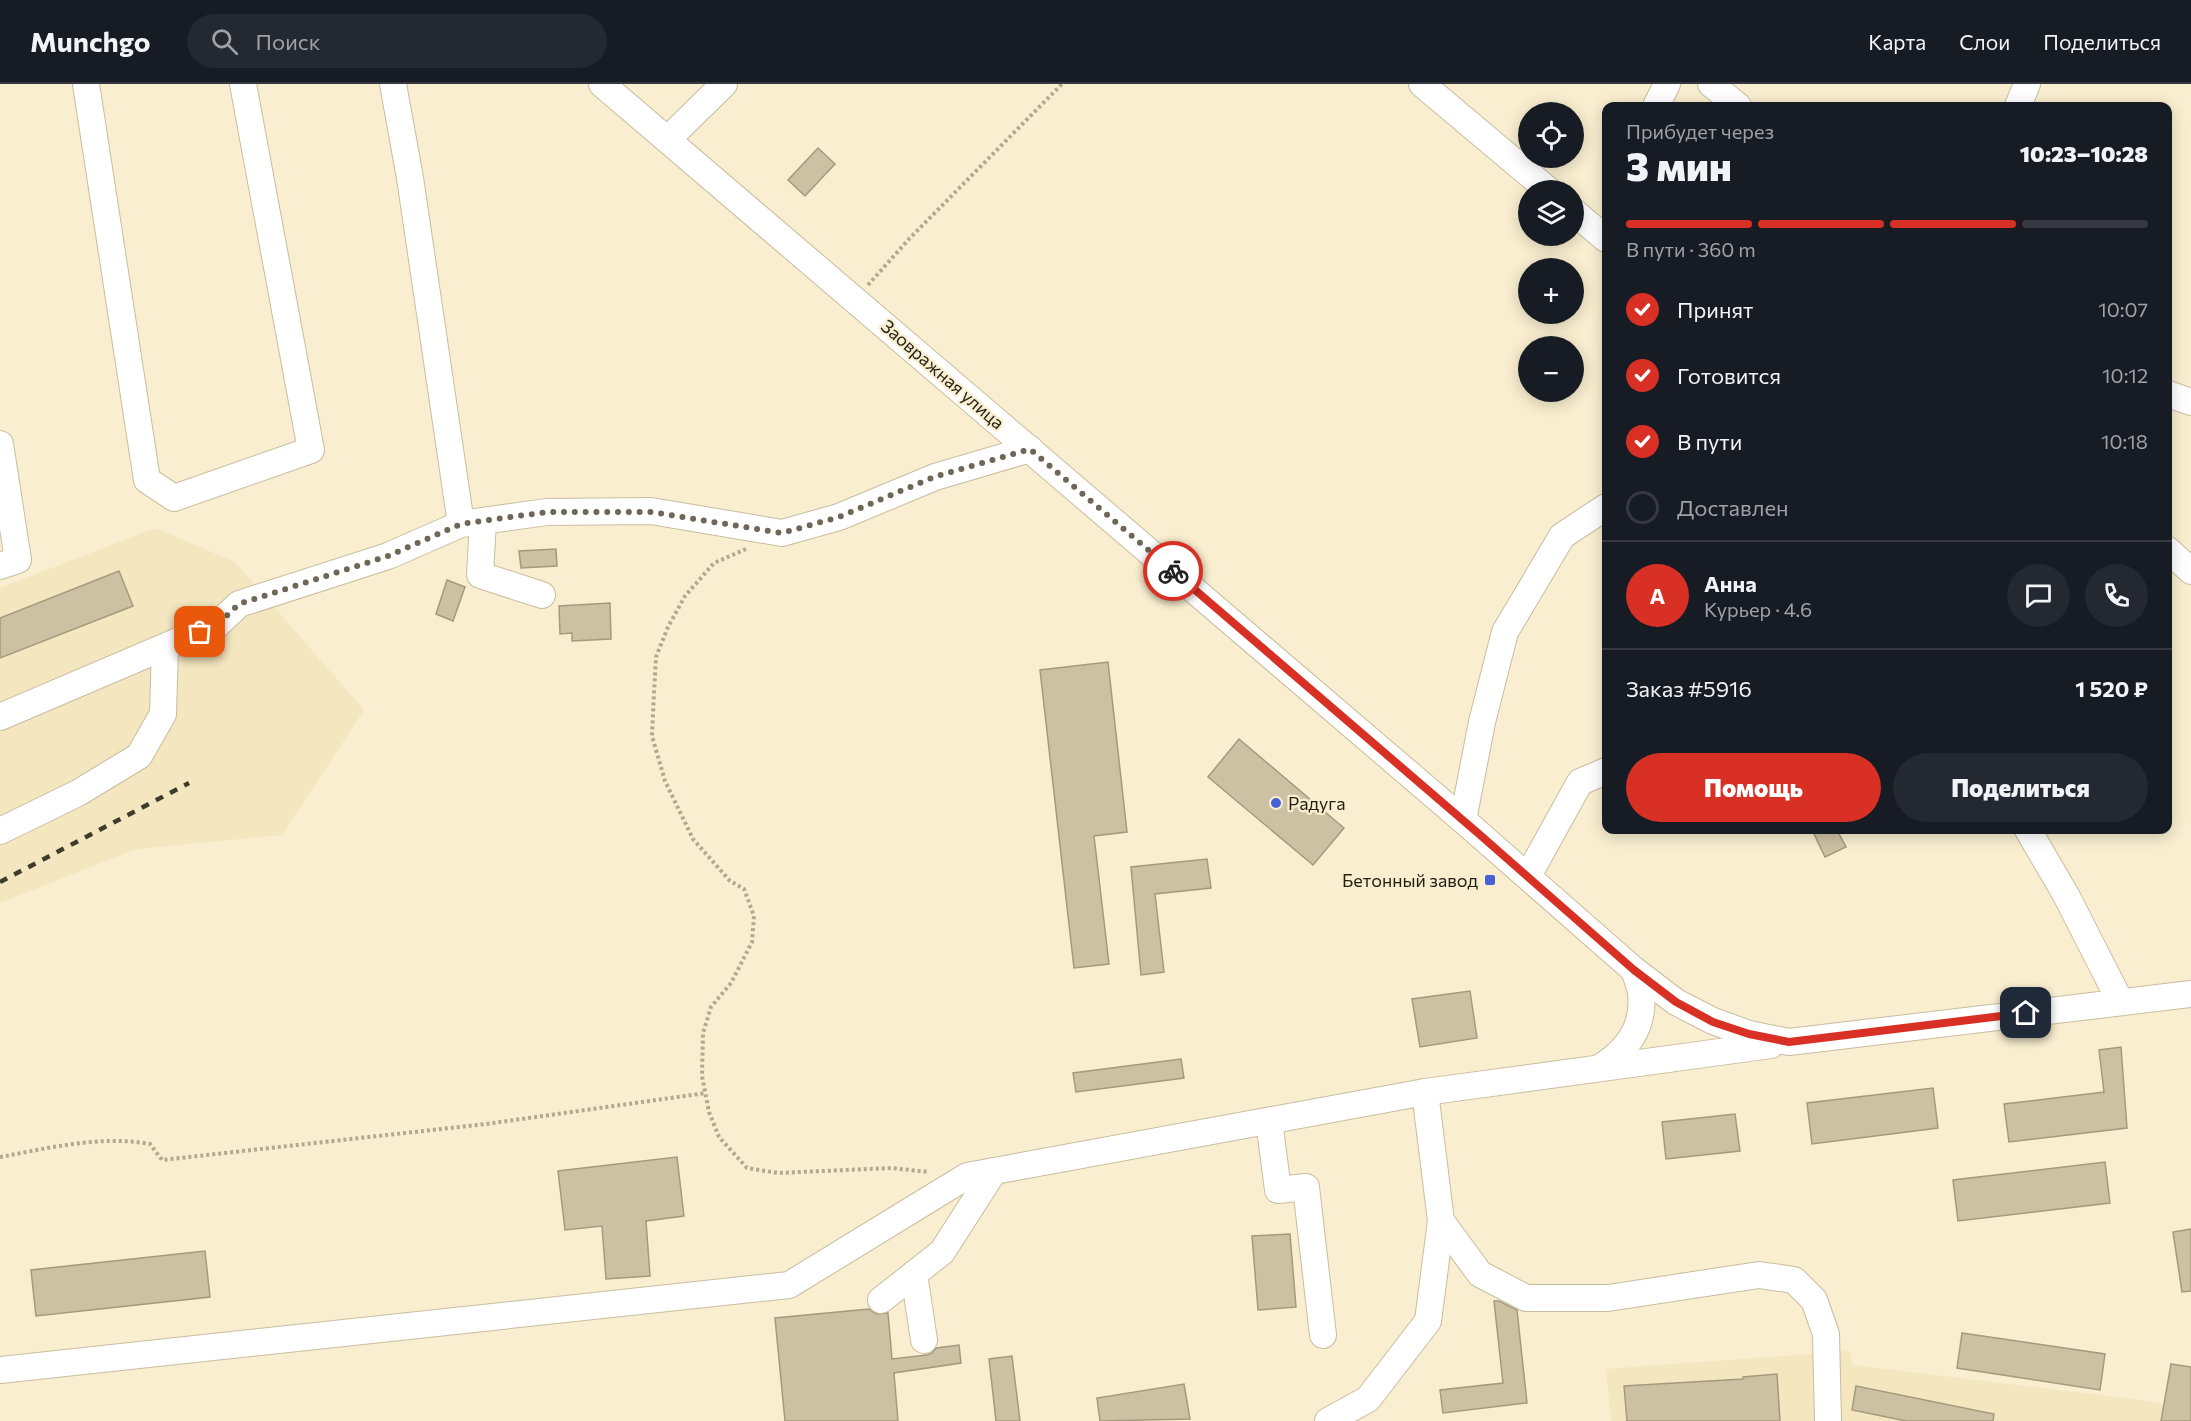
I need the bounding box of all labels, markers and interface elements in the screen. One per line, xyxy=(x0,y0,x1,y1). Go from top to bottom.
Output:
search box xyxy=(187,14,607,68)
text: Munchgo xyxy=(30,24,151,58)
icon: search xyxy=(208,25,241,58)
text: Поиск xyxy=(256,28,320,55)
text: Карта xyxy=(1868,29,1926,54)
text: Слои xyxy=(1959,29,2010,54)
text: Поделиться xyxy=(2043,29,2161,54)
map controls xyxy=(1518,102,1584,402)
button: locate xyxy=(1518,102,1584,168)
text: Прибудет через xyxy=(1626,119,1774,143)
text: 10:23–10:28 xyxy=(2020,140,2148,167)
text: 3 мин xyxy=(1626,141,1732,189)
button: layers xyxy=(1518,180,1584,246)
text: В пути · 360 m xyxy=(1626,237,1756,261)
button: + xyxy=(1518,258,1584,324)
icon: check xyxy=(1626,293,1659,326)
text: Принят xyxy=(1677,296,1753,323)
text: 10:07 xyxy=(2098,297,2148,321)
street label: Заовражная улица xyxy=(877,315,1009,433)
button: − xyxy=(1518,336,1584,402)
icon: check xyxy=(1626,359,1659,392)
text: Готовится xyxy=(1677,362,1781,389)
text: 10:12 xyxy=(2102,363,2148,387)
icon: check xyxy=(1626,425,1659,458)
text: В пути xyxy=(1677,428,1742,455)
text: 10:18 xyxy=(2101,429,2148,453)
text: Доставлен xyxy=(1677,494,1789,521)
courier xyxy=(1143,541,1203,601)
icon: bike xyxy=(1157,555,1190,588)
button: chat xyxy=(2007,564,2070,627)
button: phone xyxy=(2085,564,2148,627)
text: Анна xyxy=(1704,570,1757,597)
text: А xyxy=(1650,582,1665,609)
text: Курьер · 4.6 xyxy=(1704,597,1812,621)
pin xyxy=(174,606,225,657)
icon: bag xyxy=(183,615,216,648)
text: Заказ #5916 xyxy=(1626,675,1752,702)
text: 1 520 ₽ xyxy=(2075,675,2148,702)
button: Помощь xyxy=(1626,753,1881,822)
button: Поделиться xyxy=(1893,753,2148,822)
place label: Радуга xyxy=(1288,792,1346,814)
marker: Радуга xyxy=(1269,796,1283,810)
place label: Бетонный завод xyxy=(1342,869,1478,891)
marker: Бетонный завод xyxy=(1483,873,1497,887)
pin xyxy=(2000,987,2051,1038)
icon: home xyxy=(2009,996,2042,1029)

